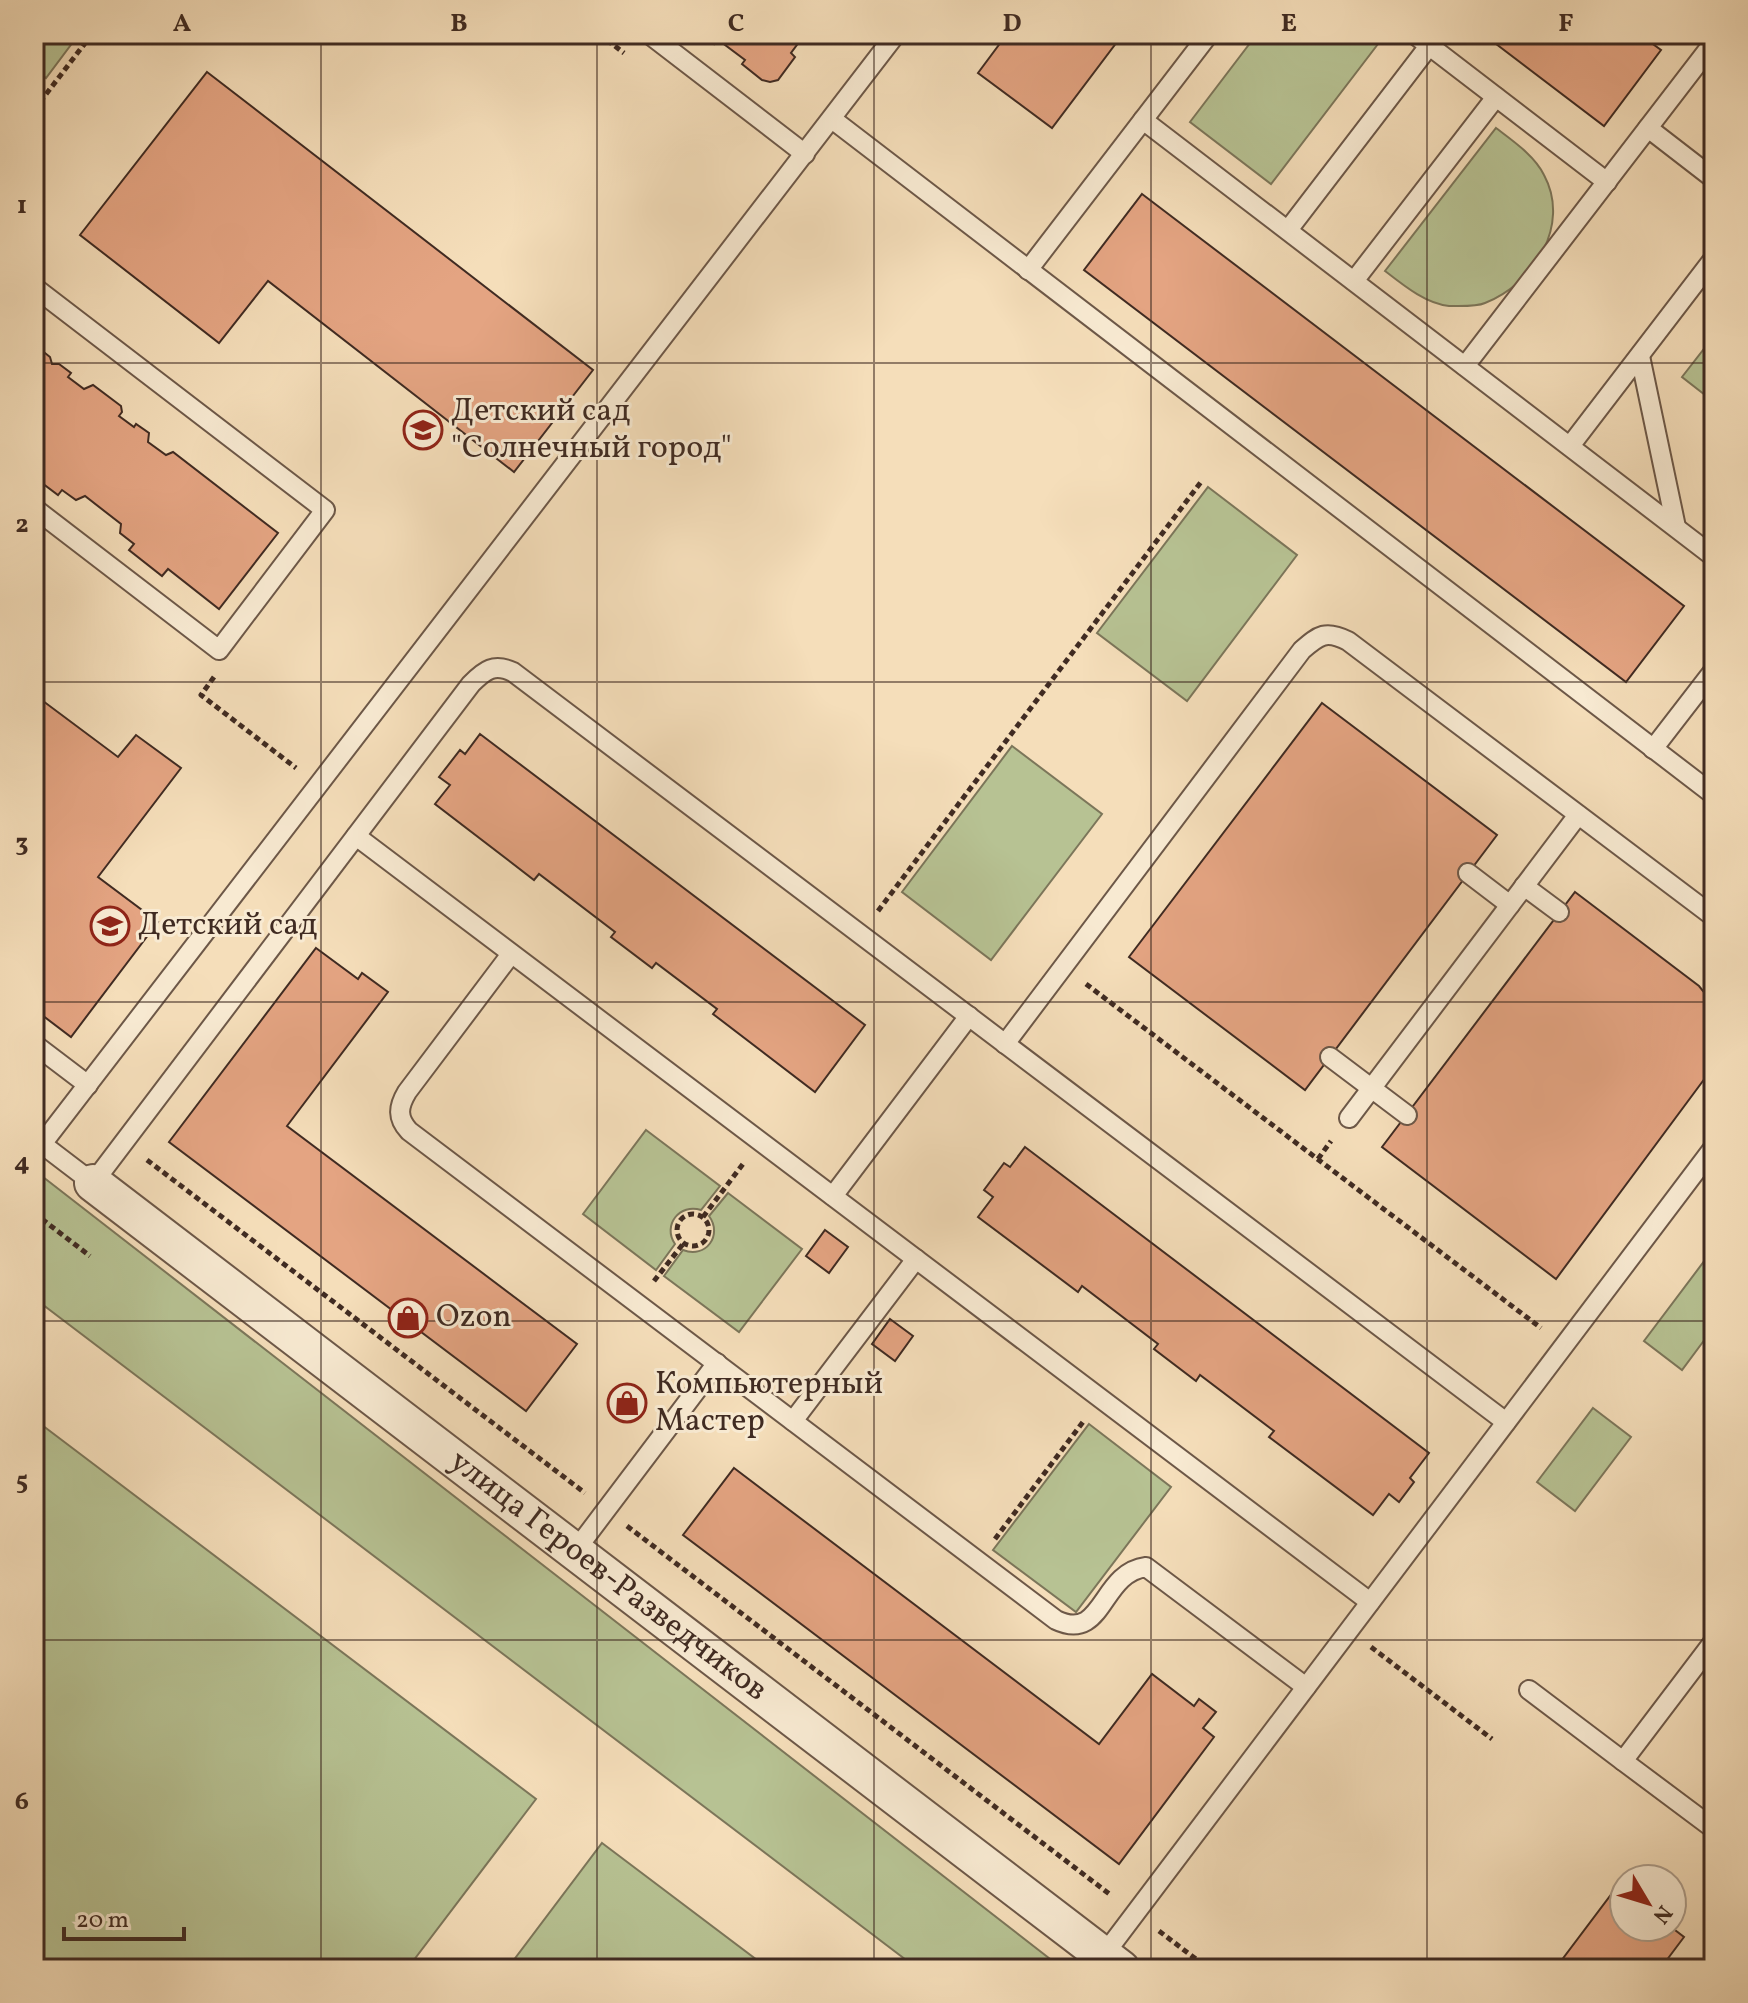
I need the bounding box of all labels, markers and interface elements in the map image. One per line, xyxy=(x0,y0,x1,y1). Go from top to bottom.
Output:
text: A xyxy=(173,6,192,42)
text: B xyxy=(450,6,468,42)
text: C xyxy=(728,6,744,42)
text: D xyxy=(1002,6,1022,42)
text: E xyxy=(1281,6,1297,42)
text: F xyxy=(1558,6,1574,42)
text: 1 xyxy=(17,188,27,224)
place label: Детский сад "Солнечный город" xyxy=(451,390,732,471)
school or university icon: Детский сад "Солнечный город" xyxy=(402,409,444,451)
text: 2 xyxy=(15,507,29,543)
text: 3 xyxy=(15,826,29,862)
place label: Детский сад xyxy=(138,904,317,948)
school or university icon: Детский сад xyxy=(89,905,131,947)
text: 4 xyxy=(14,1145,30,1181)
place label: Ozon xyxy=(436,1296,512,1340)
shop icon: Ozon xyxy=(387,1297,429,1339)
place label: Компьютерный Мастер xyxy=(655,1363,883,1444)
shop icon: Компьютерный Мастер xyxy=(606,1382,648,1424)
street label: улица Героев-Разведчиков xyxy=(439,1441,776,1713)
text: 5 xyxy=(16,1464,28,1500)
text: 6 xyxy=(15,1784,29,1820)
north arrow xyxy=(1608,1863,1688,1943)
scale bar xyxy=(64,1891,184,1941)
text: N xyxy=(1645,1898,1679,1930)
text: 20 m xyxy=(76,1904,129,1938)

